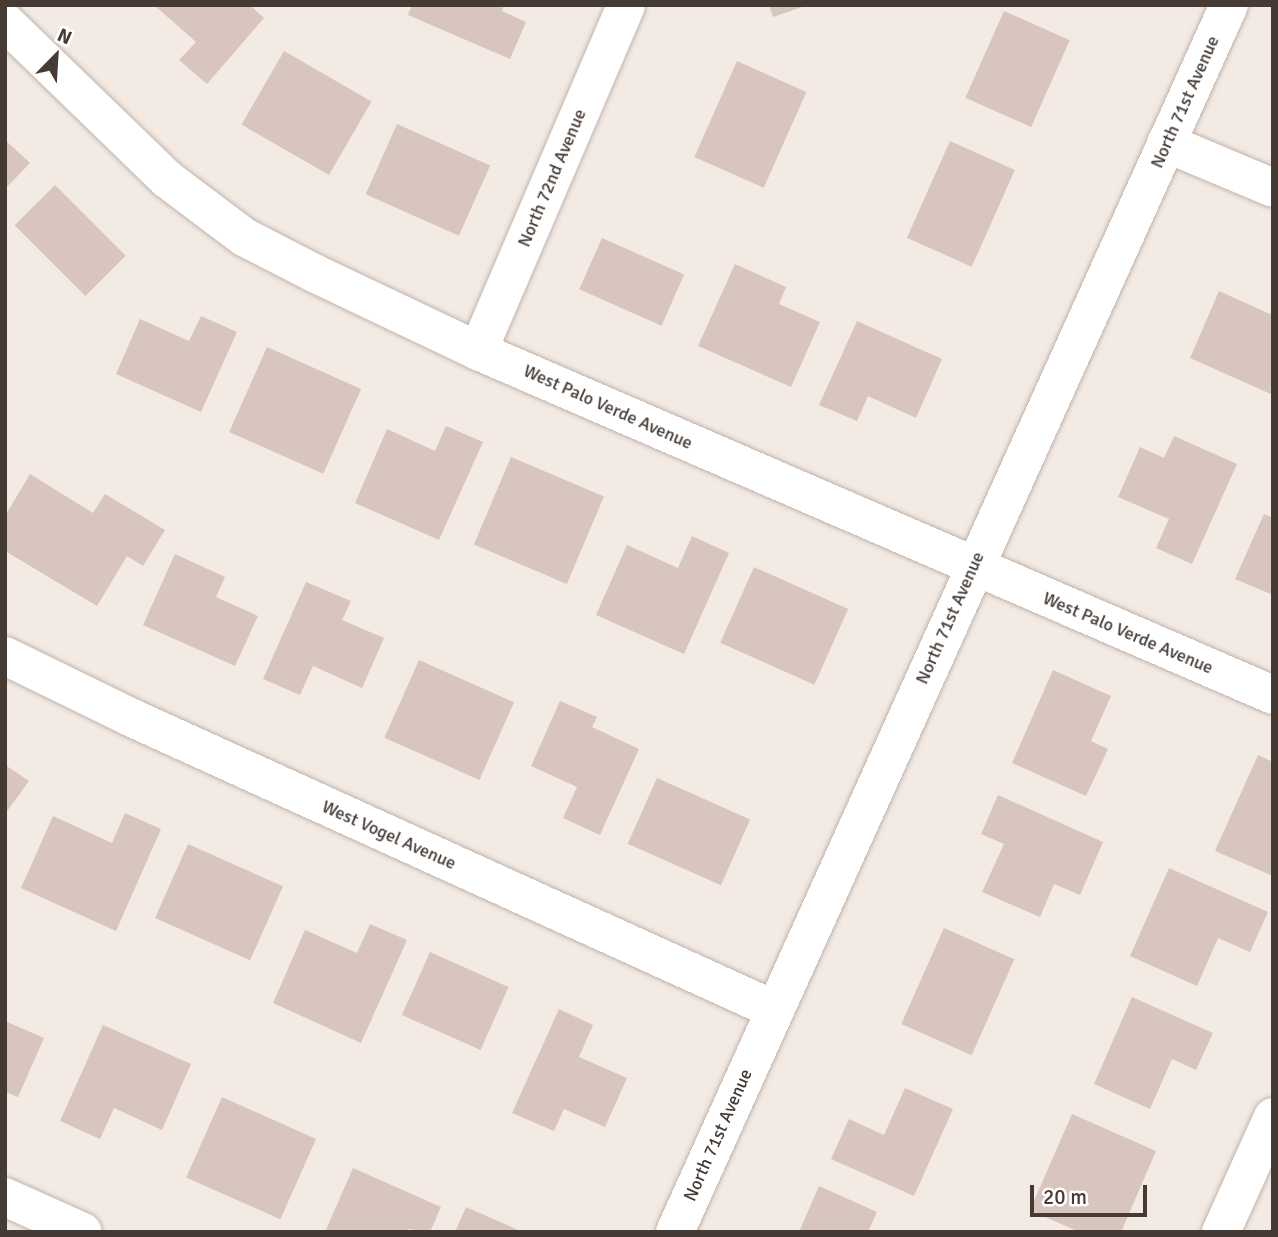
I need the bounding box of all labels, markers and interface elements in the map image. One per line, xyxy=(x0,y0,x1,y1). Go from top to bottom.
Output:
north arrow xyxy=(21,21,91,91)
text: N xyxy=(54,23,75,50)
street label: North 71st Avenue xyxy=(1146,33,1224,171)
street label: North 72nd Avenue xyxy=(513,106,591,250)
street label: West Palo Verde Avenue xyxy=(520,360,696,454)
street label: North 71st Avenue xyxy=(911,549,989,687)
street label: West Palo Verde Avenue xyxy=(1040,587,1216,679)
street label: West Vogel Avenue xyxy=(319,796,459,874)
street label: North 71st Avenue xyxy=(679,1066,757,1204)
scale bar xyxy=(1033,1170,1150,1214)
text: 20 m xyxy=(1043,1184,1087,1210)

